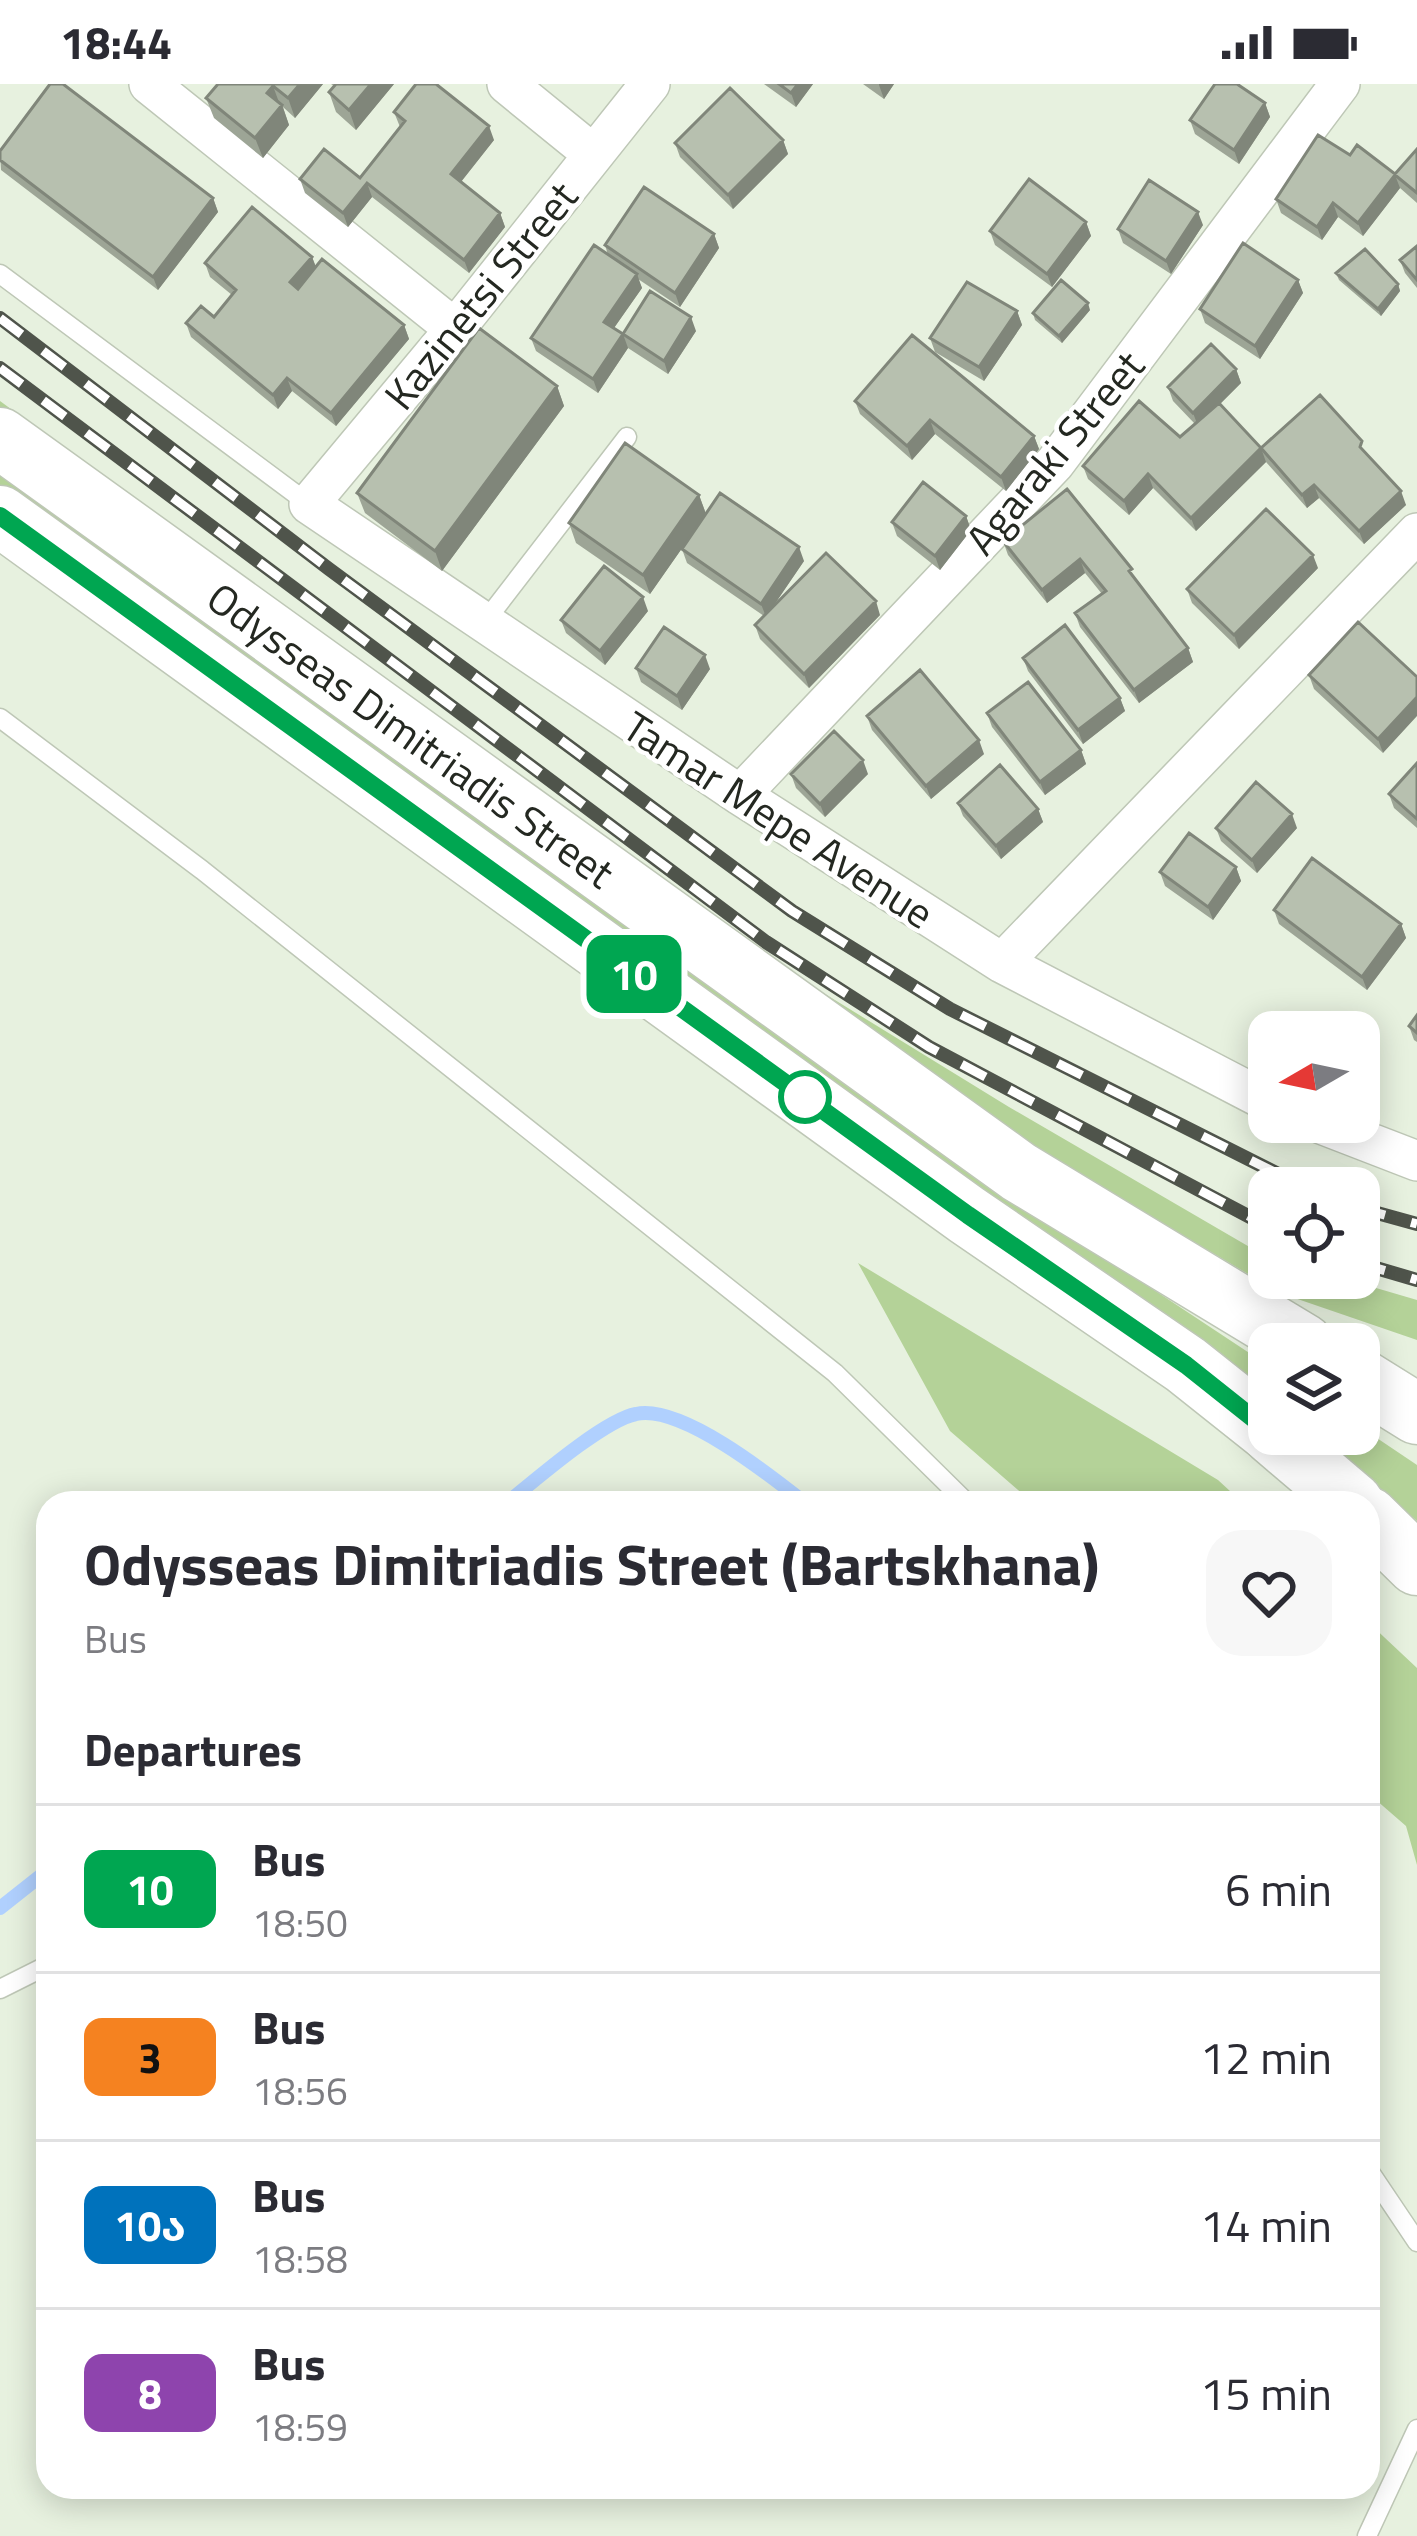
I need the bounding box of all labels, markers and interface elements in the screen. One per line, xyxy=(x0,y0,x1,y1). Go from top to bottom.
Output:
text: 18:44 xyxy=(60,8,172,76)
street label: Kazinetsi Street xyxy=(368,167,592,423)
street label: Agaraki Street xyxy=(949,336,1159,568)
street label: Odysseas Dimitriadis Street xyxy=(194,566,629,903)
street label: Tamar Mepe Avenue xyxy=(611,694,947,944)
line badge: 10 xyxy=(580,935,688,1013)
text: 10 xyxy=(610,942,658,1006)
north arrow xyxy=(1248,1011,1380,1143)
map controls xyxy=(1248,1011,1380,1455)
unlabelled marker xyxy=(780,1072,830,1122)
button: locate xyxy=(1248,1167,1380,1299)
button: layers xyxy=(1248,1323,1380,1455)
text: Odysseas Dimitriadis Street (Bartskhana) xyxy=(84,1520,1099,1607)
button: heart xyxy=(1206,1530,1332,1656)
text: Bus xyxy=(84,1609,147,1668)
text: Departures xyxy=(84,1715,302,1783)
text: Bus xyxy=(252,1825,326,1893)
text: 6 min xyxy=(1225,1855,1332,1923)
text: 10 xyxy=(126,1857,174,1921)
text: 18:50 xyxy=(252,1893,348,1952)
text: Bus xyxy=(252,1993,326,2061)
text: 12 min xyxy=(1200,2023,1332,2091)
text: 3 xyxy=(138,2025,162,2089)
text: 18:56 xyxy=(252,2061,348,2120)
text: Bus xyxy=(252,2161,326,2229)
text: 14 min xyxy=(1200,2191,1332,2259)
text: 10ა xyxy=(114,2193,186,2257)
text: 18:58 xyxy=(252,2229,348,2288)
text: Bus xyxy=(252,2329,326,2397)
text: 15 min xyxy=(1200,2359,1332,2427)
text: 8 xyxy=(138,2361,162,2425)
text: 18:59 xyxy=(252,2397,348,2456)

